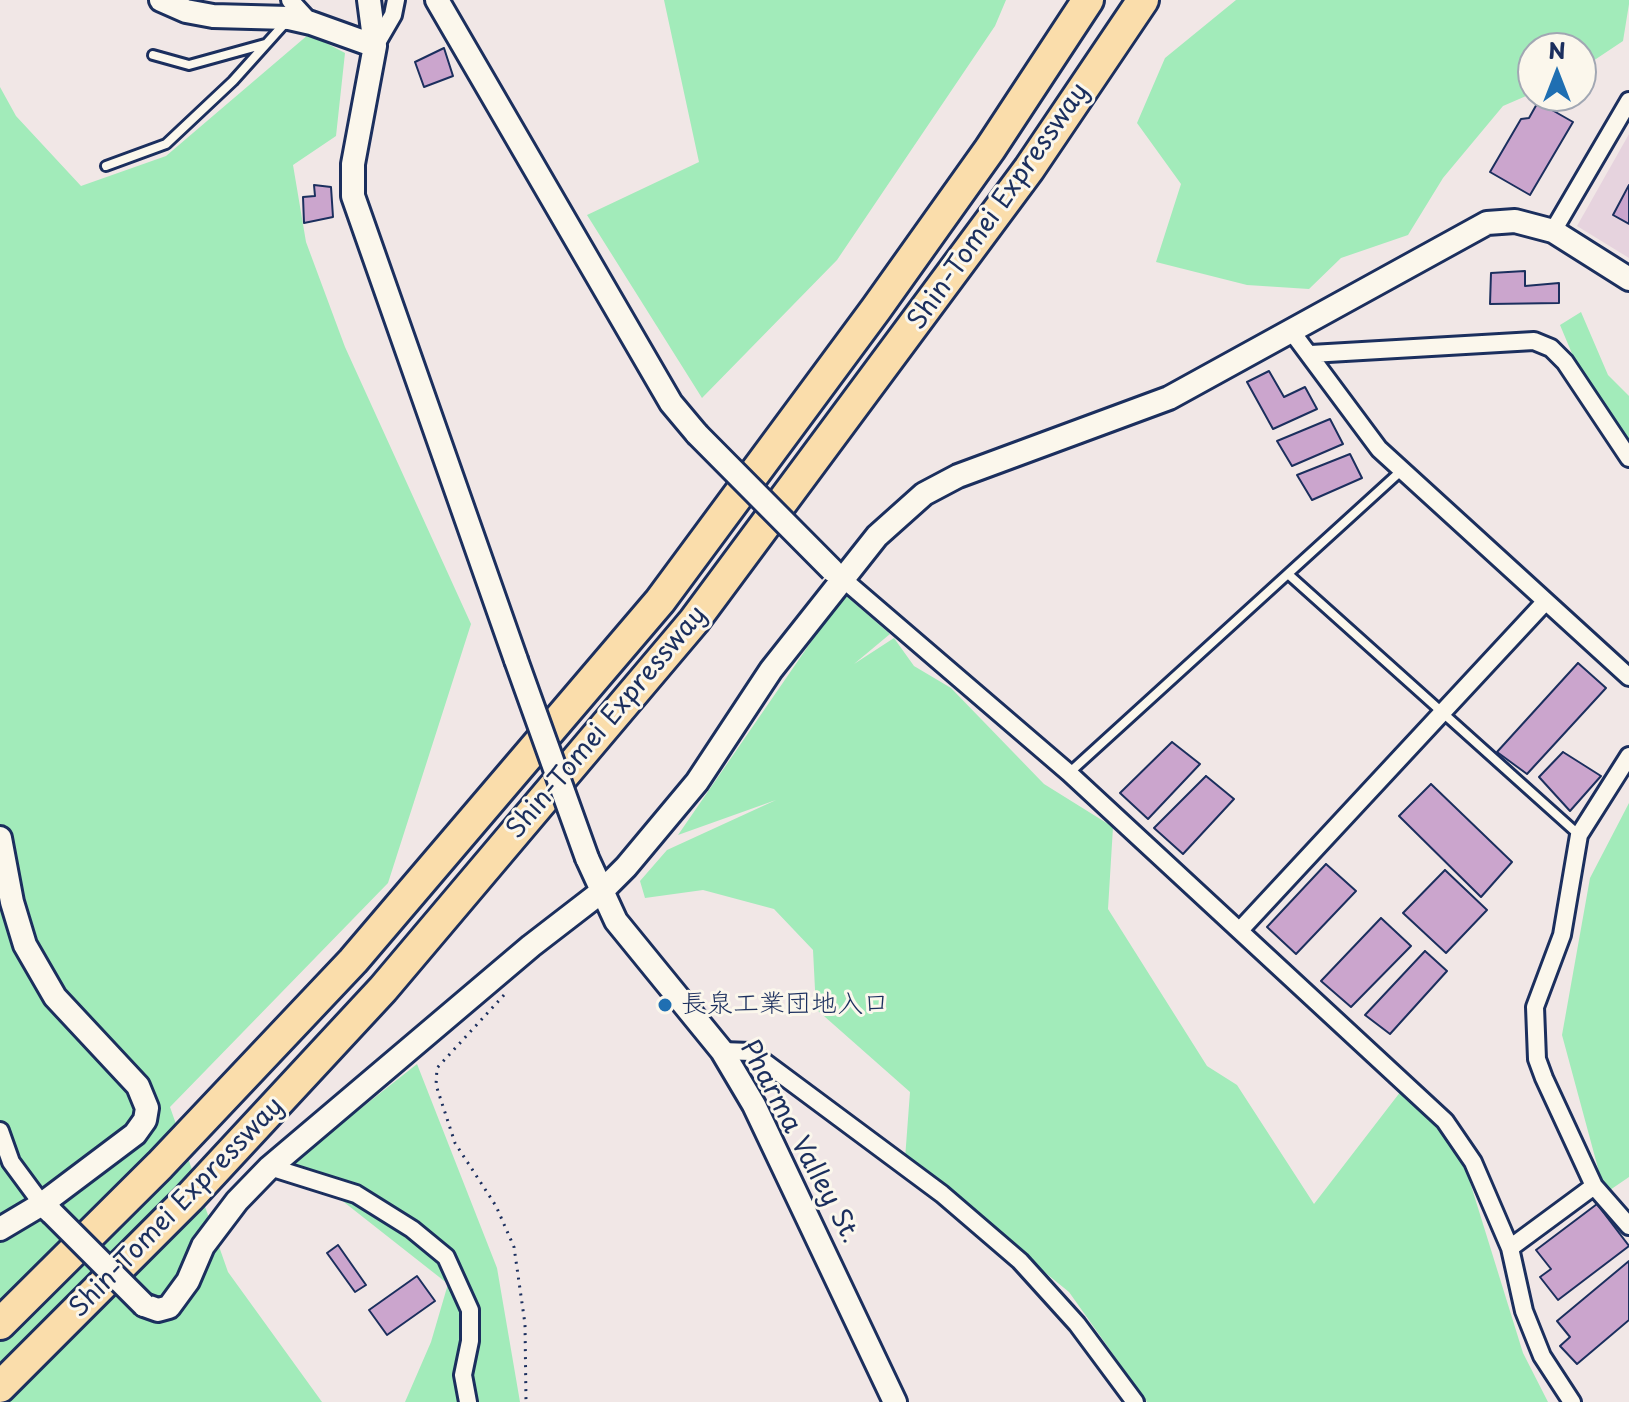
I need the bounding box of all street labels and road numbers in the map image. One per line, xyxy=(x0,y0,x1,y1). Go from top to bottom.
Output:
street label: Shin-Tomei Expressway xyxy=(902,78,1096,336)
street label: Shin-Tomei Expressway xyxy=(500,600,714,846)
street label: Pharma Valley St. xyxy=(732,1035,866,1249)
street label: Shin-Tomei Expressway xyxy=(64,1091,290,1325)

